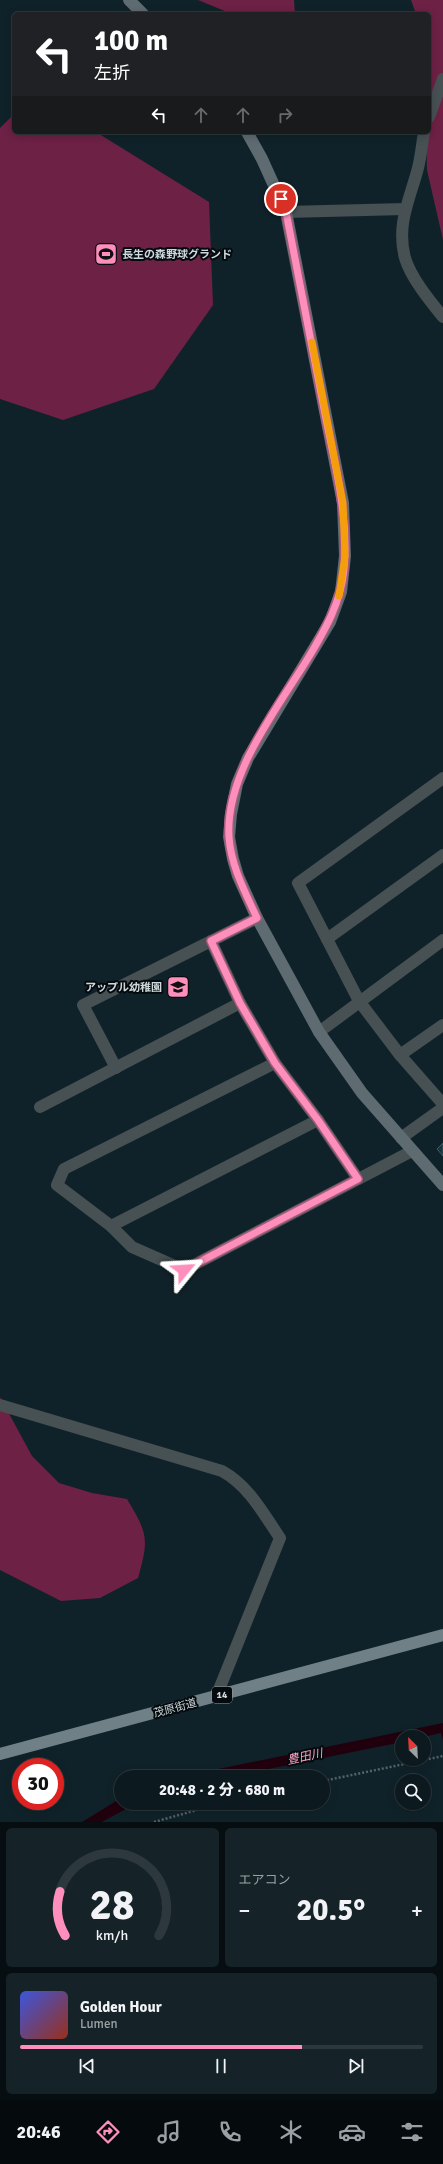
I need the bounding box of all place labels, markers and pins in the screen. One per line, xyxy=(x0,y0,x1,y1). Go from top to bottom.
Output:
pin xyxy=(264,182,298,216)
sports icon: 長生の森野球グランド xyxy=(93,241,119,267)
place label: 長生の森野球グランド xyxy=(122,248,232,261)
school or university icon: アップル幼稚園 xyxy=(165,974,191,1000)
place label: アップル幼稚園 xyxy=(85,981,162,994)

